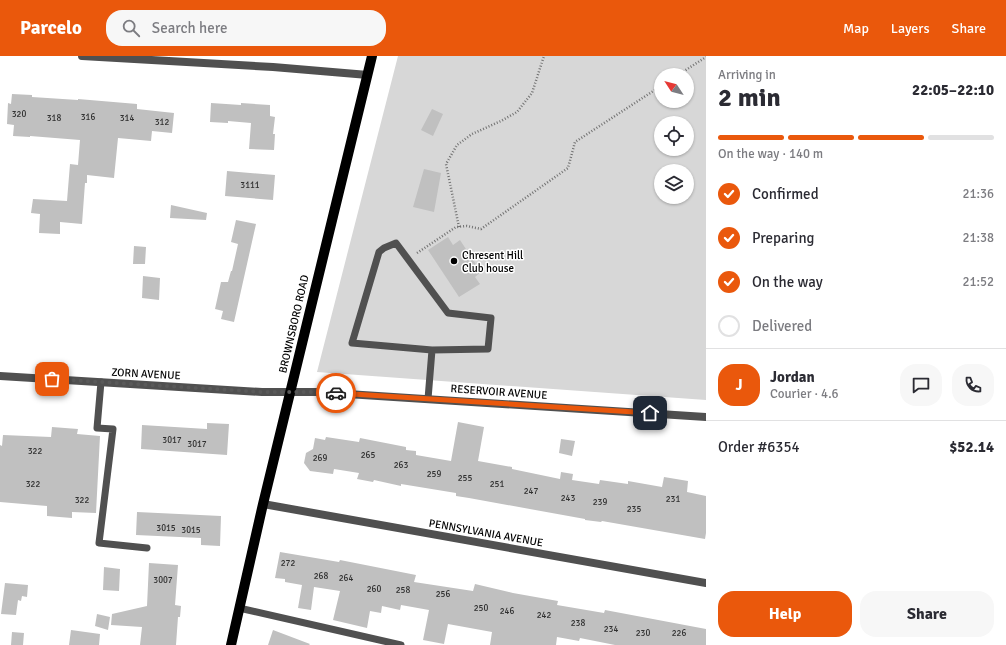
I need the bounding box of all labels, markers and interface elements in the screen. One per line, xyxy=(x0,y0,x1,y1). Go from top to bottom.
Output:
search box xyxy=(106,10,386,46)
text: Parcelo xyxy=(20,16,82,40)
icon: search xyxy=(120,17,142,39)
text: Search here xyxy=(152,19,227,37)
text: Map xyxy=(843,20,869,37)
text: Layers xyxy=(891,20,930,37)
text: Share xyxy=(952,20,986,37)
text: Arriving in xyxy=(718,67,776,83)
north arrow xyxy=(654,68,694,108)
map controls xyxy=(654,68,694,204)
text: 22:05–22:10 xyxy=(912,81,994,99)
text: 2 min xyxy=(718,82,781,114)
house number: 320 xyxy=(12,109,26,120)
house number: 316 xyxy=(81,112,95,123)
house number: 318 xyxy=(47,113,61,124)
house number: 314 xyxy=(120,113,134,124)
button: locate xyxy=(654,116,694,156)
house number: 312 xyxy=(155,117,169,128)
text: On the way · 140 m xyxy=(718,146,823,162)
button: layers xyxy=(654,164,694,204)
house number: 3111 xyxy=(240,180,260,191)
icon: check xyxy=(718,183,740,205)
text: Confirmed xyxy=(752,185,819,203)
text: 21:36 xyxy=(962,186,994,202)
icon: check xyxy=(718,227,740,249)
text: Preparing xyxy=(752,229,815,247)
text: 21:38 xyxy=(962,230,994,246)
place label: Chresent Hill Club house xyxy=(462,249,523,275)
marker: Chresent Hill Club house xyxy=(449,256,459,266)
icon: check xyxy=(718,271,740,293)
text: On the way xyxy=(752,273,823,291)
street label: BROWNSBORO ROAD xyxy=(276,274,312,374)
text: 21:52 xyxy=(962,274,994,290)
text: Delivered xyxy=(752,317,812,335)
pin xyxy=(35,362,69,396)
button: chat xyxy=(900,364,942,406)
button: phone xyxy=(952,364,994,406)
street label: ZORN AVENUE xyxy=(111,366,181,382)
icon: bag xyxy=(41,368,63,390)
text: Jordan xyxy=(770,368,815,386)
courier xyxy=(316,373,356,413)
text: J xyxy=(735,376,743,394)
icon: car xyxy=(325,382,347,404)
street label: RESERVOIR AVENUE xyxy=(450,382,548,402)
text: Courier · 4.6 xyxy=(770,386,839,402)
pin xyxy=(633,396,667,430)
icon: home xyxy=(639,402,661,424)
house number: 3017 xyxy=(162,435,182,446)
text: Order #6354 xyxy=(718,438,800,456)
text: $52.14 xyxy=(949,438,994,456)
house number: 3017 xyxy=(187,439,207,450)
house number: 322 xyxy=(28,446,42,457)
house number: 265 xyxy=(361,450,375,461)
house number: 269 xyxy=(313,453,327,464)
house number: 263 xyxy=(394,460,408,471)
house number: 259 xyxy=(427,469,441,480)
house number: 255 xyxy=(458,473,472,484)
house number: 322 xyxy=(26,479,40,490)
house number: 251 xyxy=(490,479,504,490)
house number: 247 xyxy=(524,486,538,497)
house number: 243 xyxy=(561,493,575,504)
house number: 231 xyxy=(666,494,680,505)
house number: 322 xyxy=(75,495,89,506)
house number: 239 xyxy=(593,497,607,508)
house number: 235 xyxy=(627,504,641,515)
street label: PENNSYLVANIA AVENUE xyxy=(428,517,544,549)
house number: 3015 xyxy=(156,523,176,534)
house number: 3015 xyxy=(181,525,201,536)
house number: 272 xyxy=(281,558,295,569)
house number: 268 xyxy=(314,571,328,582)
house number: 264 xyxy=(339,573,353,584)
house number: 3007 xyxy=(153,575,173,586)
house number: 260 xyxy=(367,584,381,595)
house number: 258 xyxy=(396,585,410,596)
house number: 256 xyxy=(436,589,450,600)
button: Help xyxy=(718,591,852,637)
button: Share xyxy=(860,591,994,637)
house number: 250 xyxy=(474,603,488,614)
house number: 246 xyxy=(500,606,514,617)
house number: 242 xyxy=(537,610,551,621)
house number: 238 xyxy=(571,618,585,629)
house number: 234 xyxy=(604,624,618,635)
house number: 230 xyxy=(636,628,650,639)
house number: 226 xyxy=(672,628,686,639)

